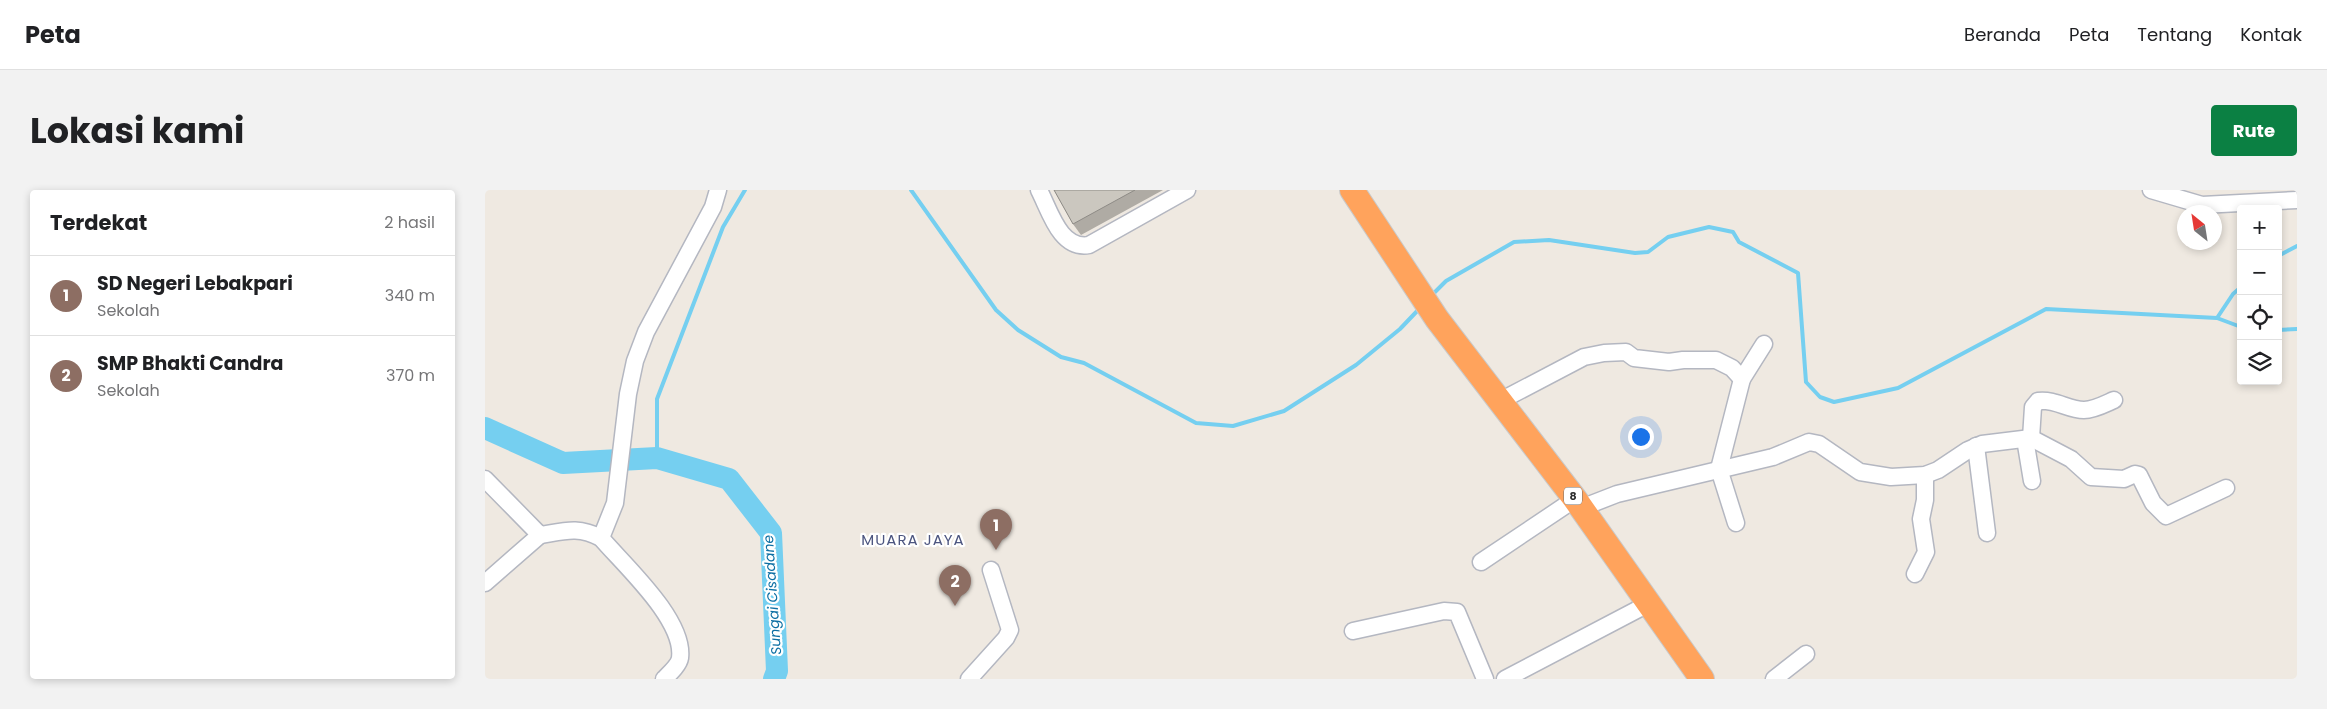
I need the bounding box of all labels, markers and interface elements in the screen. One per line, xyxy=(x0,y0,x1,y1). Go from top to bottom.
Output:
text: Peta xyxy=(25,18,81,51)
text: Beranda xyxy=(1964,22,2041,47)
text: Peta xyxy=(2069,22,2109,47)
text: Tentang xyxy=(2137,22,2212,47)
text: Kontak xyxy=(2240,22,2302,47)
button: Rute xyxy=(2211,105,2297,156)
text: Lokasi kami xyxy=(30,106,244,155)
north arrow xyxy=(2177,205,2222,250)
map controls xyxy=(2237,205,2282,385)
button: + xyxy=(2237,205,2282,250)
text: Terdekat xyxy=(50,208,147,237)
text: 2 hasil xyxy=(384,211,435,234)
button: − xyxy=(2237,250,2282,295)
text: SD Negeri Lebakpari xyxy=(97,270,293,297)
text: 1 xyxy=(63,284,69,307)
text: 340 m xyxy=(385,284,435,307)
button: locate xyxy=(2237,295,2282,340)
text: Sekolah xyxy=(97,299,160,322)
button: layers xyxy=(2237,340,2282,385)
text: SMP Bhakti Candra xyxy=(97,350,283,377)
text: 2 xyxy=(61,364,71,387)
text: 370 m xyxy=(386,364,435,387)
text: Sekolah xyxy=(97,379,160,402)
your location xyxy=(1628,424,1654,450)
road number: 8 xyxy=(1564,488,1582,504)
pin: 1 xyxy=(980,509,1012,550)
district label: MUARA JAYA xyxy=(861,529,965,550)
water label: Sungai Cisadane xyxy=(758,534,786,656)
pin: 2 xyxy=(939,565,971,606)

